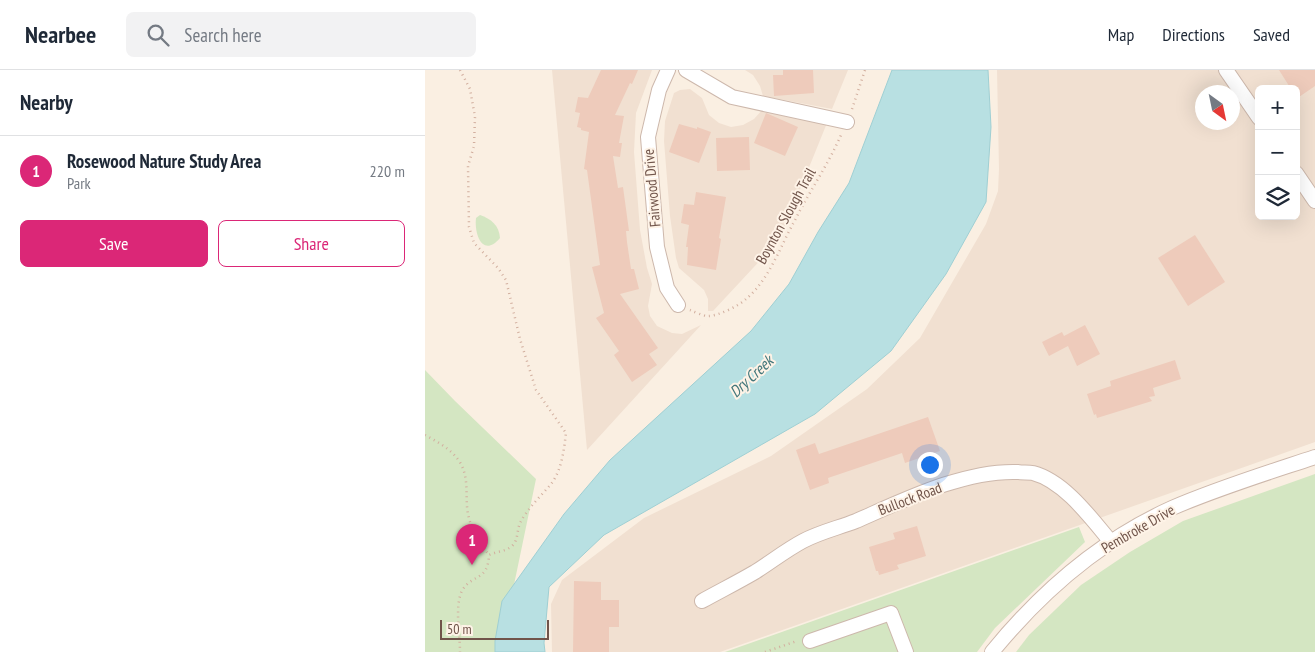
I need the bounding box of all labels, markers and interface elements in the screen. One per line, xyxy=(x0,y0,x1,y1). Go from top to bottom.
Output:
search box xyxy=(126,12,476,57)
text: Nearbee xyxy=(25,19,96,50)
icon: search xyxy=(144,21,172,49)
text: Search here xyxy=(184,23,262,47)
text: Map xyxy=(1108,23,1134,46)
text: Directions xyxy=(1162,23,1225,46)
text: Saved xyxy=(1253,23,1290,46)
north arrow xyxy=(1195,85,1240,130)
map controls xyxy=(1255,85,1300,220)
button: + xyxy=(1255,85,1300,130)
text: Nearby xyxy=(20,89,73,116)
button: − xyxy=(1255,130,1300,175)
street label: Fairwood Drive xyxy=(639,148,664,228)
text: Rosewood Nature Study Area xyxy=(67,149,261,173)
text: 1 xyxy=(32,161,40,181)
text: 220 m xyxy=(370,161,405,181)
street label: Boynton Slough Trail xyxy=(751,164,820,267)
text: Park xyxy=(67,173,91,193)
button: layers xyxy=(1255,175,1300,220)
button: Save xyxy=(20,220,208,267)
button: Share xyxy=(218,220,405,267)
water label: Dry Creek xyxy=(725,350,778,401)
your location xyxy=(917,452,943,478)
street label: Bullock Road xyxy=(875,478,944,519)
street label: Pembroke Drive xyxy=(1098,500,1178,557)
pin: 1 xyxy=(456,524,488,565)
scale bar xyxy=(440,617,549,640)
text: 50 m xyxy=(447,620,472,638)

